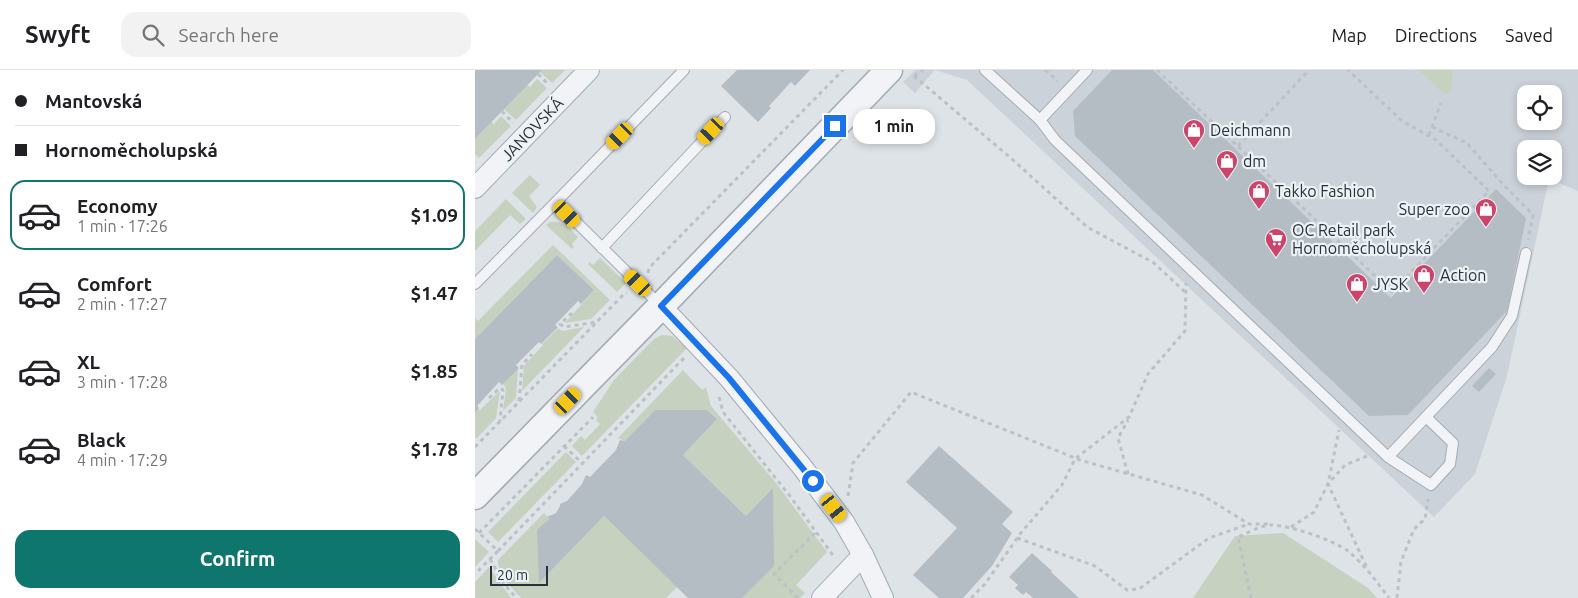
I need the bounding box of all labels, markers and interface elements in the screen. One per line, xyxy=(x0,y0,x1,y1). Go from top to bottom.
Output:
search box xyxy=(121,12,471,57)
text: Swyft xyxy=(25,21,91,48)
icon: search xyxy=(139,21,167,49)
text: Search here xyxy=(179,24,279,46)
text: Map xyxy=(1331,25,1367,45)
text: Directions xyxy=(1395,25,1477,45)
text: Saved xyxy=(1505,25,1553,45)
map controls xyxy=(1517,85,1562,185)
button: locate xyxy=(1517,85,1562,130)
text: Mantovská xyxy=(45,90,142,112)
street label: JANOVSKÁ xyxy=(496,92,567,164)
callout: 1 min xyxy=(853,108,935,144)
car xyxy=(695,115,726,147)
route end xyxy=(824,115,846,137)
text: 1 min xyxy=(874,117,914,135)
shop icon: Deichmann xyxy=(1182,118,1206,149)
car xyxy=(604,120,635,152)
place label: Deichmann xyxy=(1210,121,1291,139)
text: Hornoměcholupská xyxy=(45,139,218,161)
button: layers xyxy=(1517,140,1562,185)
shop icon: dm xyxy=(1215,149,1239,180)
place label: dm xyxy=(1243,152,1266,170)
shop icon: Takko Fashion xyxy=(1247,179,1271,210)
place label: Takko Fashion xyxy=(1275,182,1375,200)
icon: car xyxy=(17,193,62,238)
text: Economy xyxy=(77,195,158,217)
shop icon: Super zoo xyxy=(1474,197,1498,228)
car xyxy=(551,198,582,230)
place label: Super zoo xyxy=(1399,200,1470,218)
text: $1.09 xyxy=(410,204,458,226)
text: 1 min · 17:26 xyxy=(77,217,168,235)
place label: OC Retail park Hornoměcholupská xyxy=(1292,221,1432,257)
supermarket icon: OC Retail park Hornoměcholupská xyxy=(1264,227,1288,258)
shop icon: Action xyxy=(1412,263,1436,294)
place label: Action xyxy=(1440,266,1487,284)
car xyxy=(622,267,654,299)
icon: car xyxy=(17,271,62,316)
shop icon: JYSK xyxy=(1345,272,1369,303)
text: Comfort xyxy=(77,273,152,295)
place label: JYSK xyxy=(1373,275,1409,293)
text: $1.47 xyxy=(410,282,458,304)
text: 2 min · 17:27 xyxy=(77,295,168,313)
icon: car xyxy=(17,349,62,394)
text: XL xyxy=(77,351,100,373)
text: $1.85 xyxy=(410,360,458,382)
text: 3 min · 17:28 xyxy=(77,373,168,391)
car xyxy=(552,385,583,417)
icon: car xyxy=(17,427,62,472)
text: Black xyxy=(77,429,126,451)
text: $1.78 xyxy=(410,438,458,460)
text: 4 min · 17:29 xyxy=(77,451,168,469)
route start xyxy=(802,470,824,492)
car xyxy=(818,492,849,524)
button: Confirm xyxy=(15,530,460,588)
scale bar xyxy=(490,563,547,586)
text: 20 m xyxy=(497,567,528,583)

